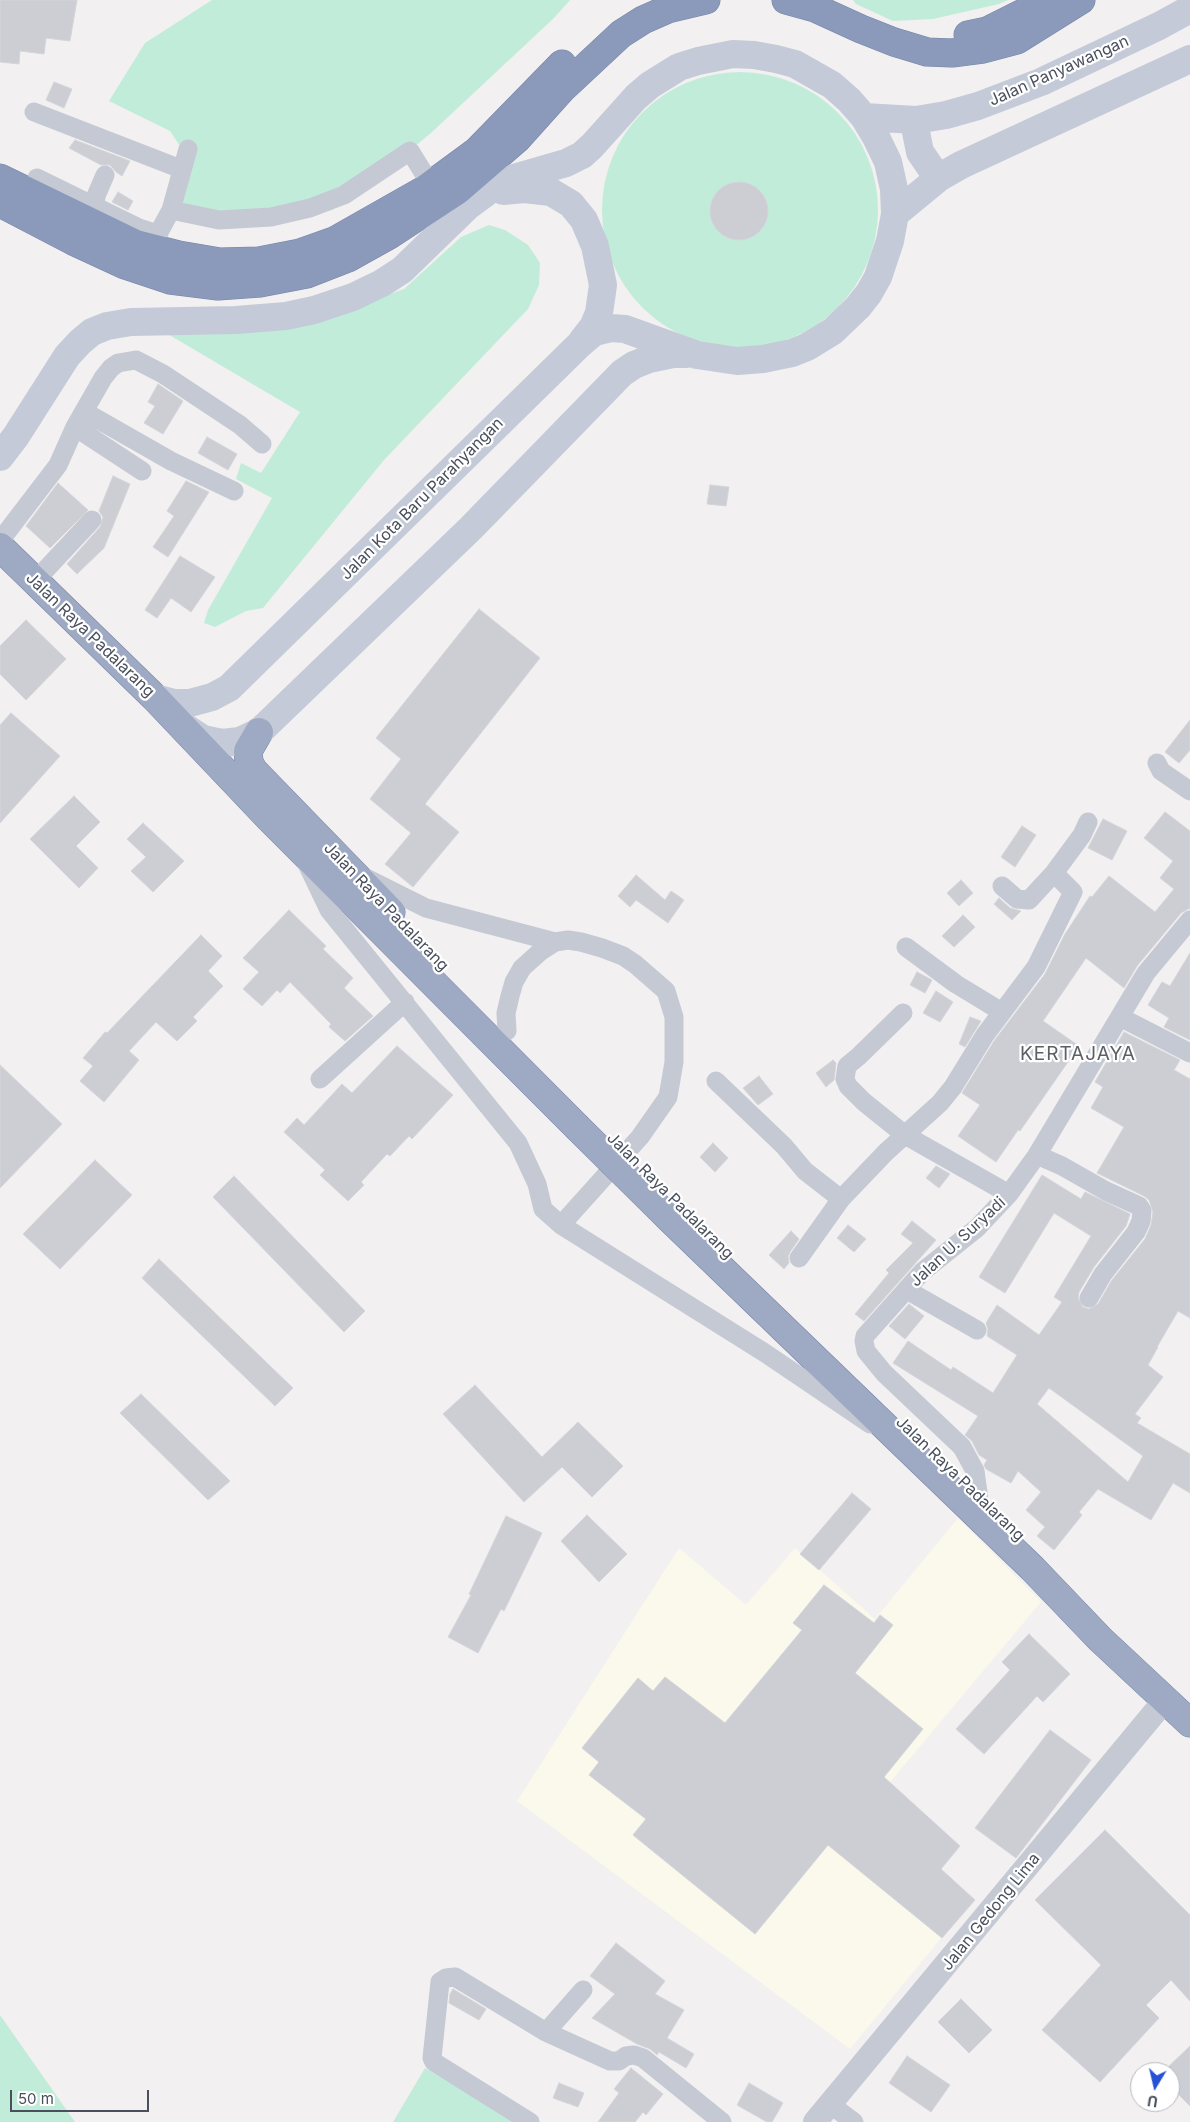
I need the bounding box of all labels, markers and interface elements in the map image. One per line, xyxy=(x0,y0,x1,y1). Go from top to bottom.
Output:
street label: Jalan Panyawangan xyxy=(986,32,1132,110)
street label: Jalan Kota Baru Parahyangan xyxy=(337,414,507,584)
street label: Jalan Raya Padalarang xyxy=(22,569,158,701)
street label: Jalan Raya Padalarang xyxy=(320,839,452,975)
district label: KERTAJAYA xyxy=(1019,1043,1137,1065)
street label: Jalan Raya Padalarang xyxy=(603,1129,737,1263)
street label: Jalan U. Suryadi xyxy=(906,1193,1010,1291)
street label: Jalan Raya Padalarang xyxy=(892,1413,1028,1545)
street label: Jalan Gedong Lima xyxy=(938,1850,1044,1974)
north arrow xyxy=(1130,2062,1180,2112)
scale bar xyxy=(12,2080,151,2112)
text: 50 m xyxy=(18,2089,54,2108)
text: U xyxy=(1146,2092,1159,2111)

